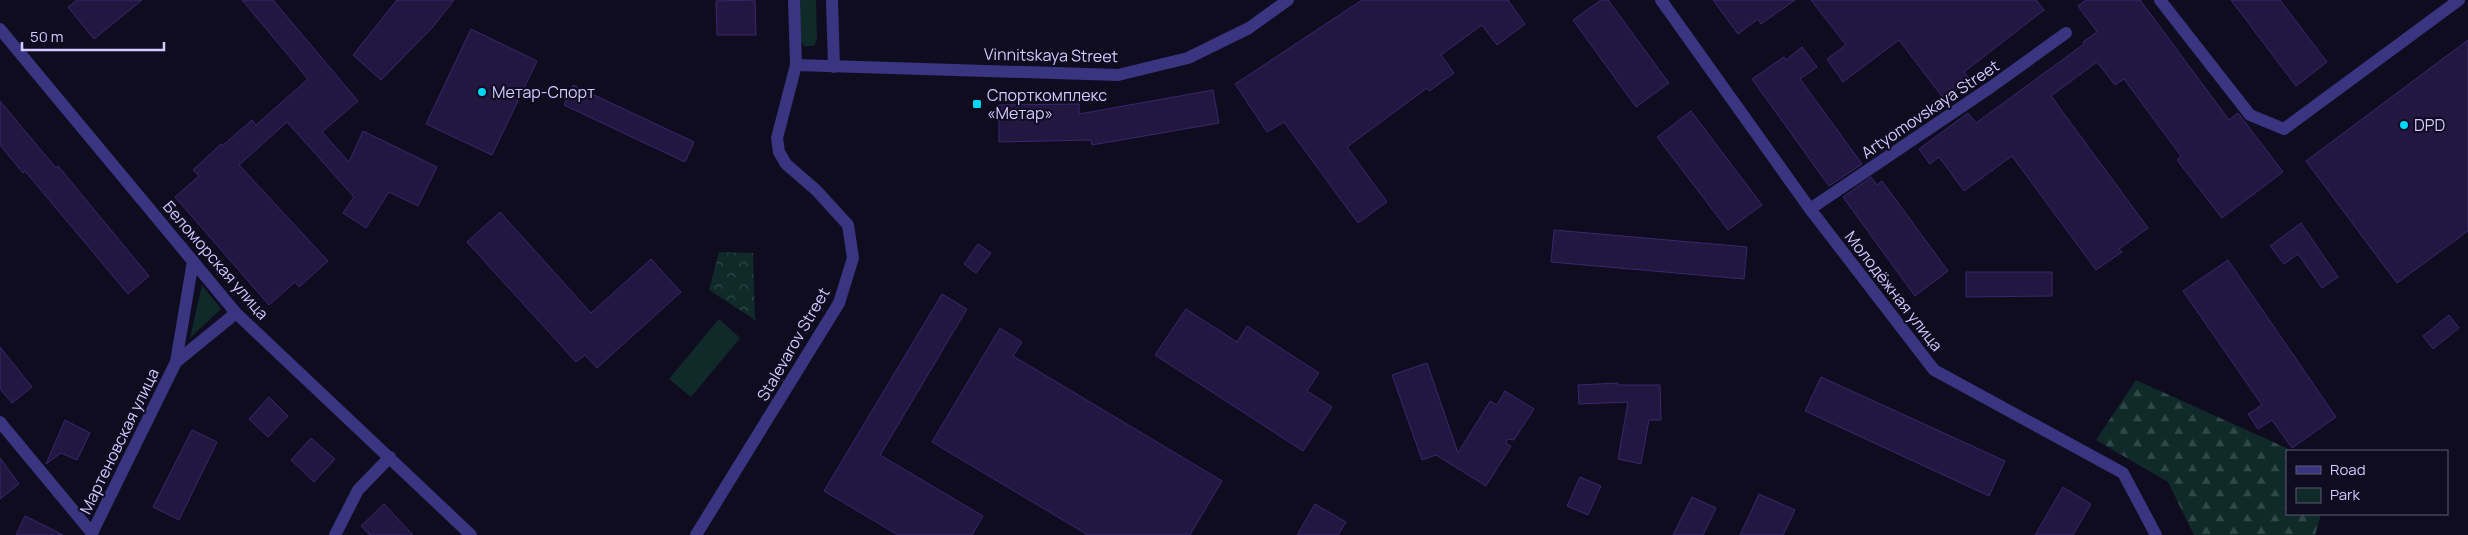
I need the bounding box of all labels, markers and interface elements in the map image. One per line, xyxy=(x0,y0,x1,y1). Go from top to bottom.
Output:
scale bar xyxy=(22,20,165,52)
text: 50 m xyxy=(30,26,64,47)
street label: Vinnitskaya Street xyxy=(984,43,1118,67)
street label: Artyomovskaya Street xyxy=(1857,55,2003,163)
place label: Метар-Спорт xyxy=(492,81,595,103)
place label: Спорткомплекс «Метар» xyxy=(987,84,1107,124)
marker: Метар-Спорт xyxy=(476,86,488,98)
marker: Спорткомплекс «Метар» xyxy=(971,98,983,110)
place label: DPD xyxy=(2414,114,2445,136)
marker: DPD xyxy=(2398,119,2410,131)
street label: Беломорская улица xyxy=(158,196,274,324)
street label: Молодёжная улица xyxy=(1840,226,1948,356)
street label: Stalevarov Street xyxy=(752,283,834,405)
street label: Мартеновская улица xyxy=(74,364,164,518)
legend xyxy=(2286,450,2448,515)
text: Road xyxy=(2330,459,2366,480)
text: Park xyxy=(2330,484,2360,505)

